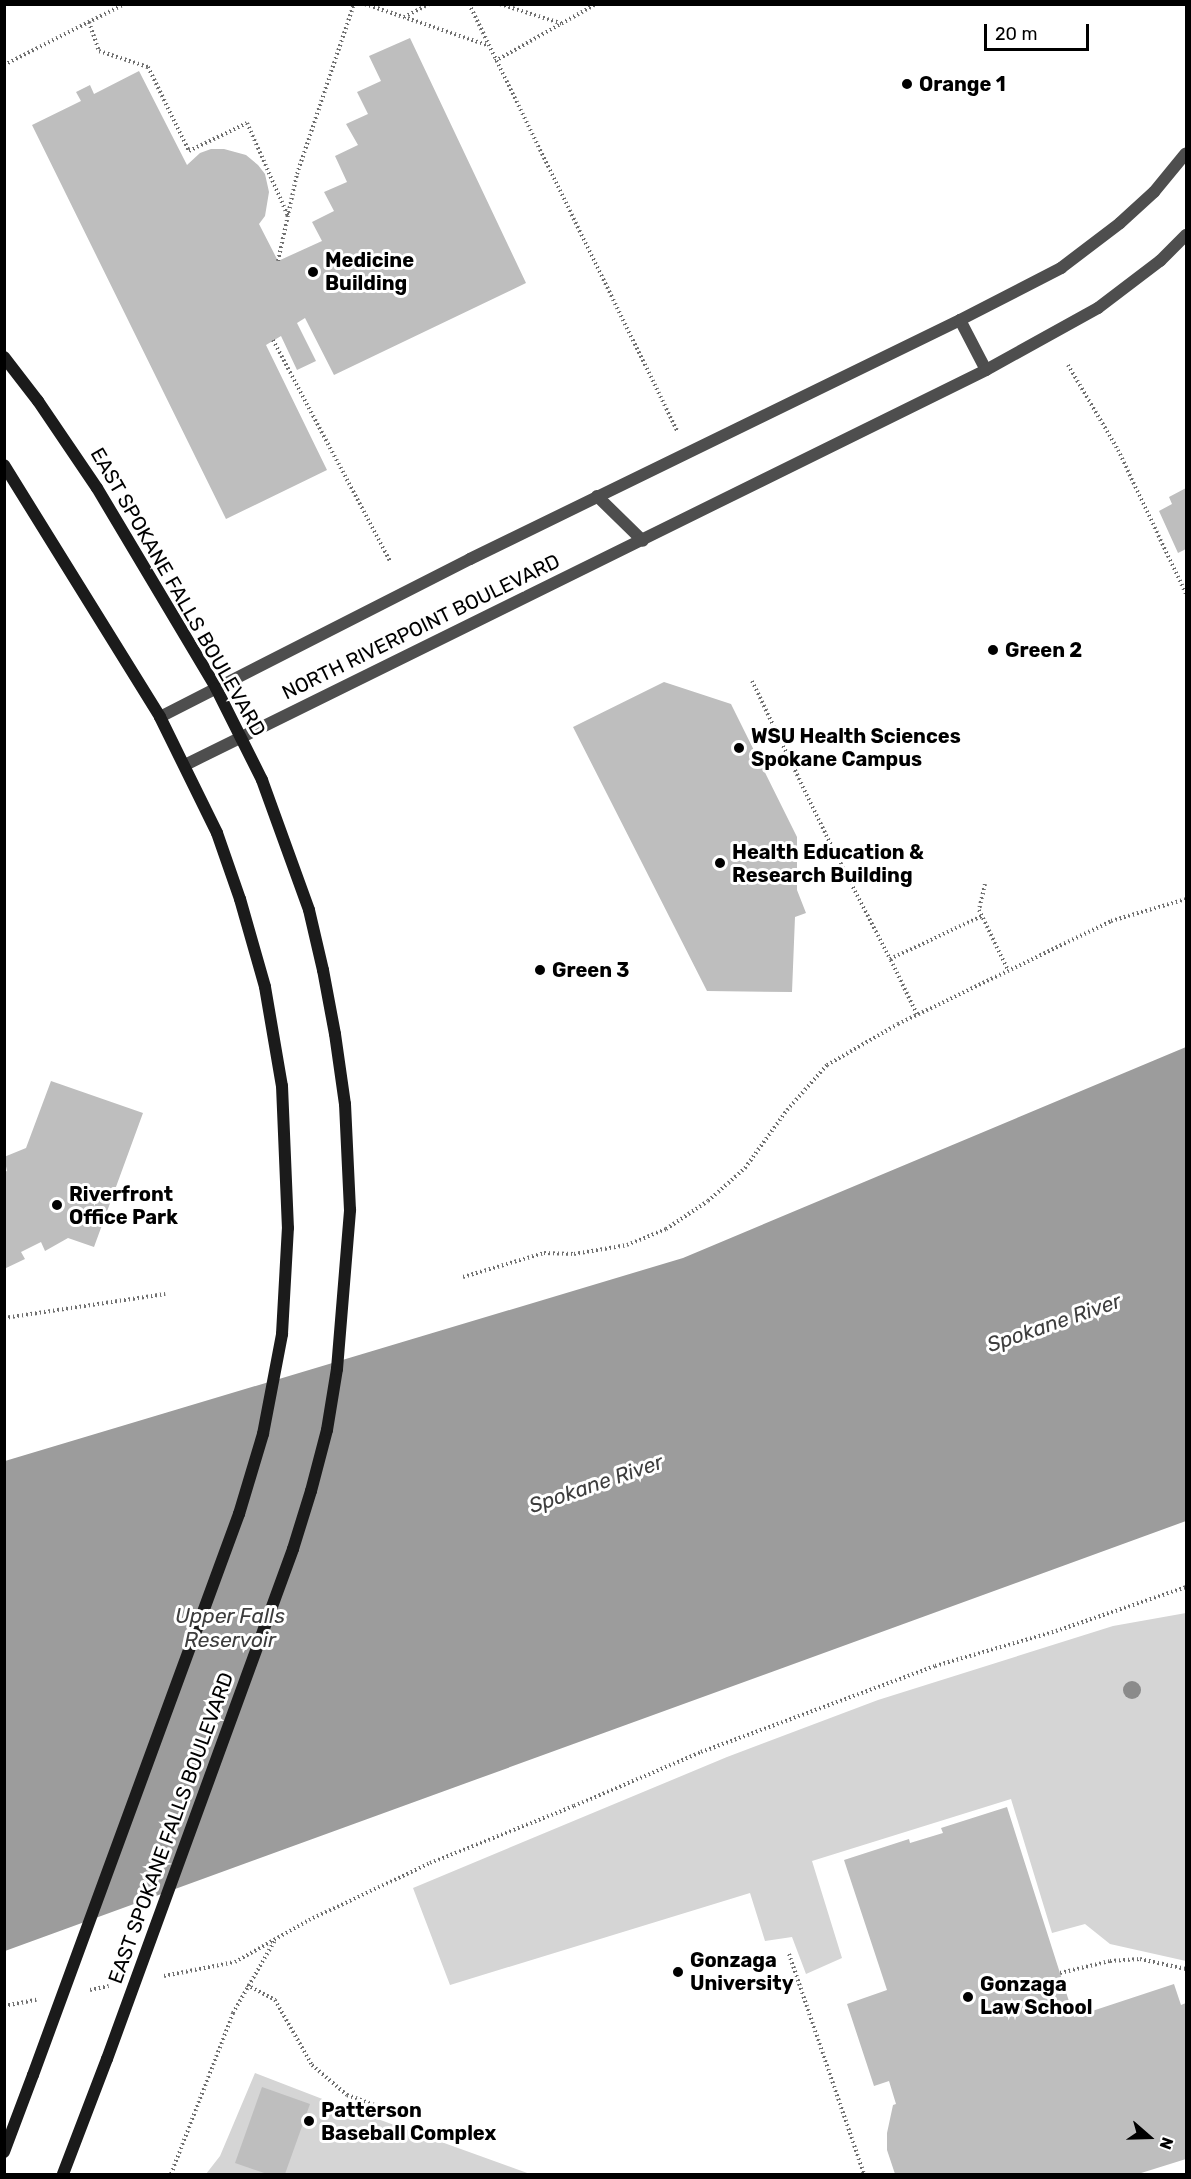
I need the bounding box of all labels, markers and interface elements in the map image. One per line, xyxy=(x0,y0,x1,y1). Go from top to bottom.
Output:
scale bar xyxy=(987,12,1092,50)
text: 20 m xyxy=(995,23,1037,45)
place label: Orange 1 xyxy=(919,72,1006,96)
marker: Orange 1 xyxy=(900,77,914,91)
place label: Medicine Building xyxy=(325,248,414,295)
marker: Medicine Building xyxy=(306,265,320,279)
street label: EAST SPOKANE FALLS BOULEVARD xyxy=(85,443,271,741)
street label: NORTH RIVERPOINT BOULEVARD xyxy=(278,549,564,705)
place label: Green 2 xyxy=(1005,638,1082,662)
marker: Green 2 xyxy=(986,643,1000,657)
place label: WSU Health Sciences Spokane Campus xyxy=(751,724,961,771)
marker: WSU Health Sciences Spokane Campus xyxy=(732,741,746,755)
place label: Health Education & Research Building xyxy=(732,840,924,887)
marker: Health Education & Research Building xyxy=(713,856,727,870)
place label: Green 3 xyxy=(552,958,629,982)
marker: Green 3 xyxy=(533,963,547,977)
place label: Riverfront Office Park xyxy=(69,1182,178,1229)
marker: Riverfront Office Park xyxy=(50,1198,64,1212)
water label: Spokane River xyxy=(984,1288,1124,1358)
water label: Spokane River xyxy=(526,1449,666,1519)
water label: Upper Falls Reservoir xyxy=(175,1603,285,1653)
street label: EAST SPOKANE FALLS BOULEVARD xyxy=(103,1669,239,1987)
place label: Gonzaga University xyxy=(690,1948,794,1995)
marker: Gonzaga University xyxy=(671,1965,685,1979)
place label: Gonzaga Law School xyxy=(980,1973,1093,2020)
marker: Gonzaga Law School xyxy=(961,1990,975,2004)
place label: Patterson Baseball Complex xyxy=(321,2098,496,2145)
north arrow xyxy=(1119,2107,1179,2167)
marker: Patterson Baseball Complex xyxy=(302,2114,316,2128)
text: N xyxy=(1155,2135,1177,2152)

